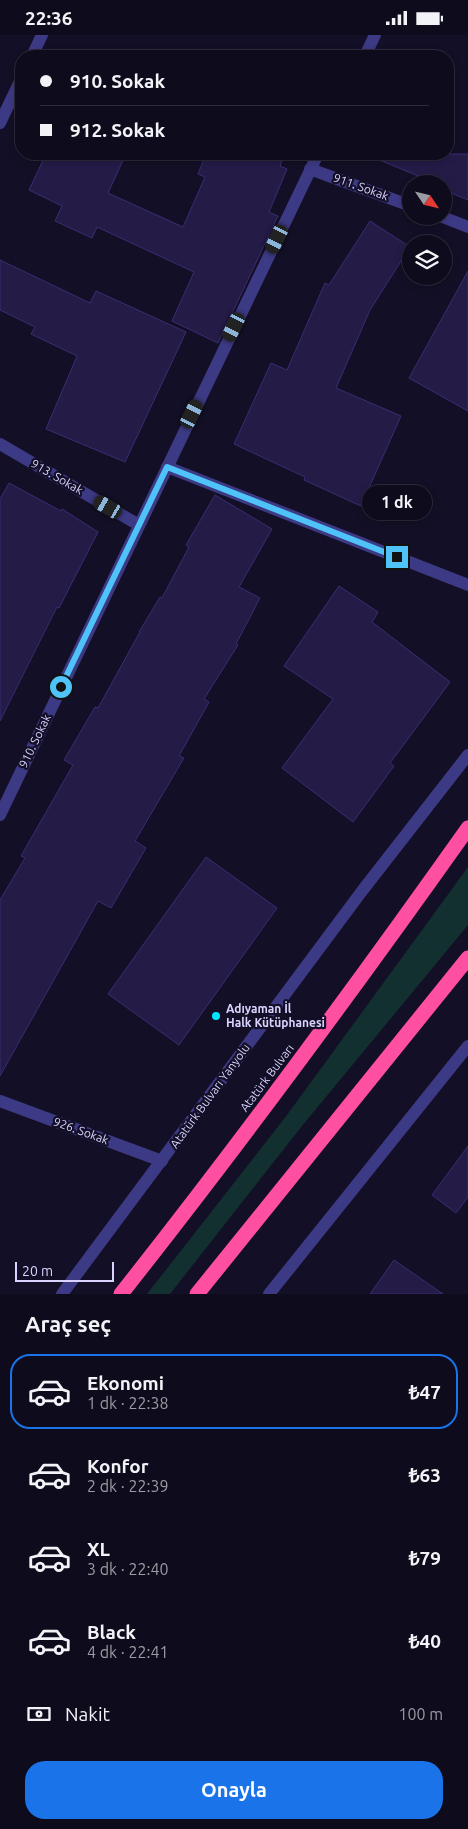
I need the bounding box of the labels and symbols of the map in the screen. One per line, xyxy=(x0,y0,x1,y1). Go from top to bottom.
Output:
street label: 911. Sokak xyxy=(332,171,390,202)
north arrow xyxy=(402,175,452,225)
car xyxy=(263,222,290,256)
car xyxy=(220,310,247,344)
car xyxy=(178,397,205,431)
street label: 913. Sokak xyxy=(29,457,85,497)
callout: 1 dk xyxy=(362,485,432,519)
car xyxy=(91,493,124,521)
route end xyxy=(386,546,408,568)
route start xyxy=(50,676,72,698)
street label: 910. Sokak xyxy=(16,712,53,770)
place label: Adıyaman İl Halk Kütüphanesi xyxy=(226,1001,325,1029)
marker: Adıyaman İl Halk Kütüphanesi xyxy=(210,1010,222,1022)
street label: Atatürk Bulvarı Yanyolu xyxy=(167,1041,252,1150)
street label: Atatürk Bulvarı xyxy=(237,1042,296,1114)
street label: 926. Sokak xyxy=(52,1115,110,1146)
scale bar xyxy=(15,1259,114,1282)

